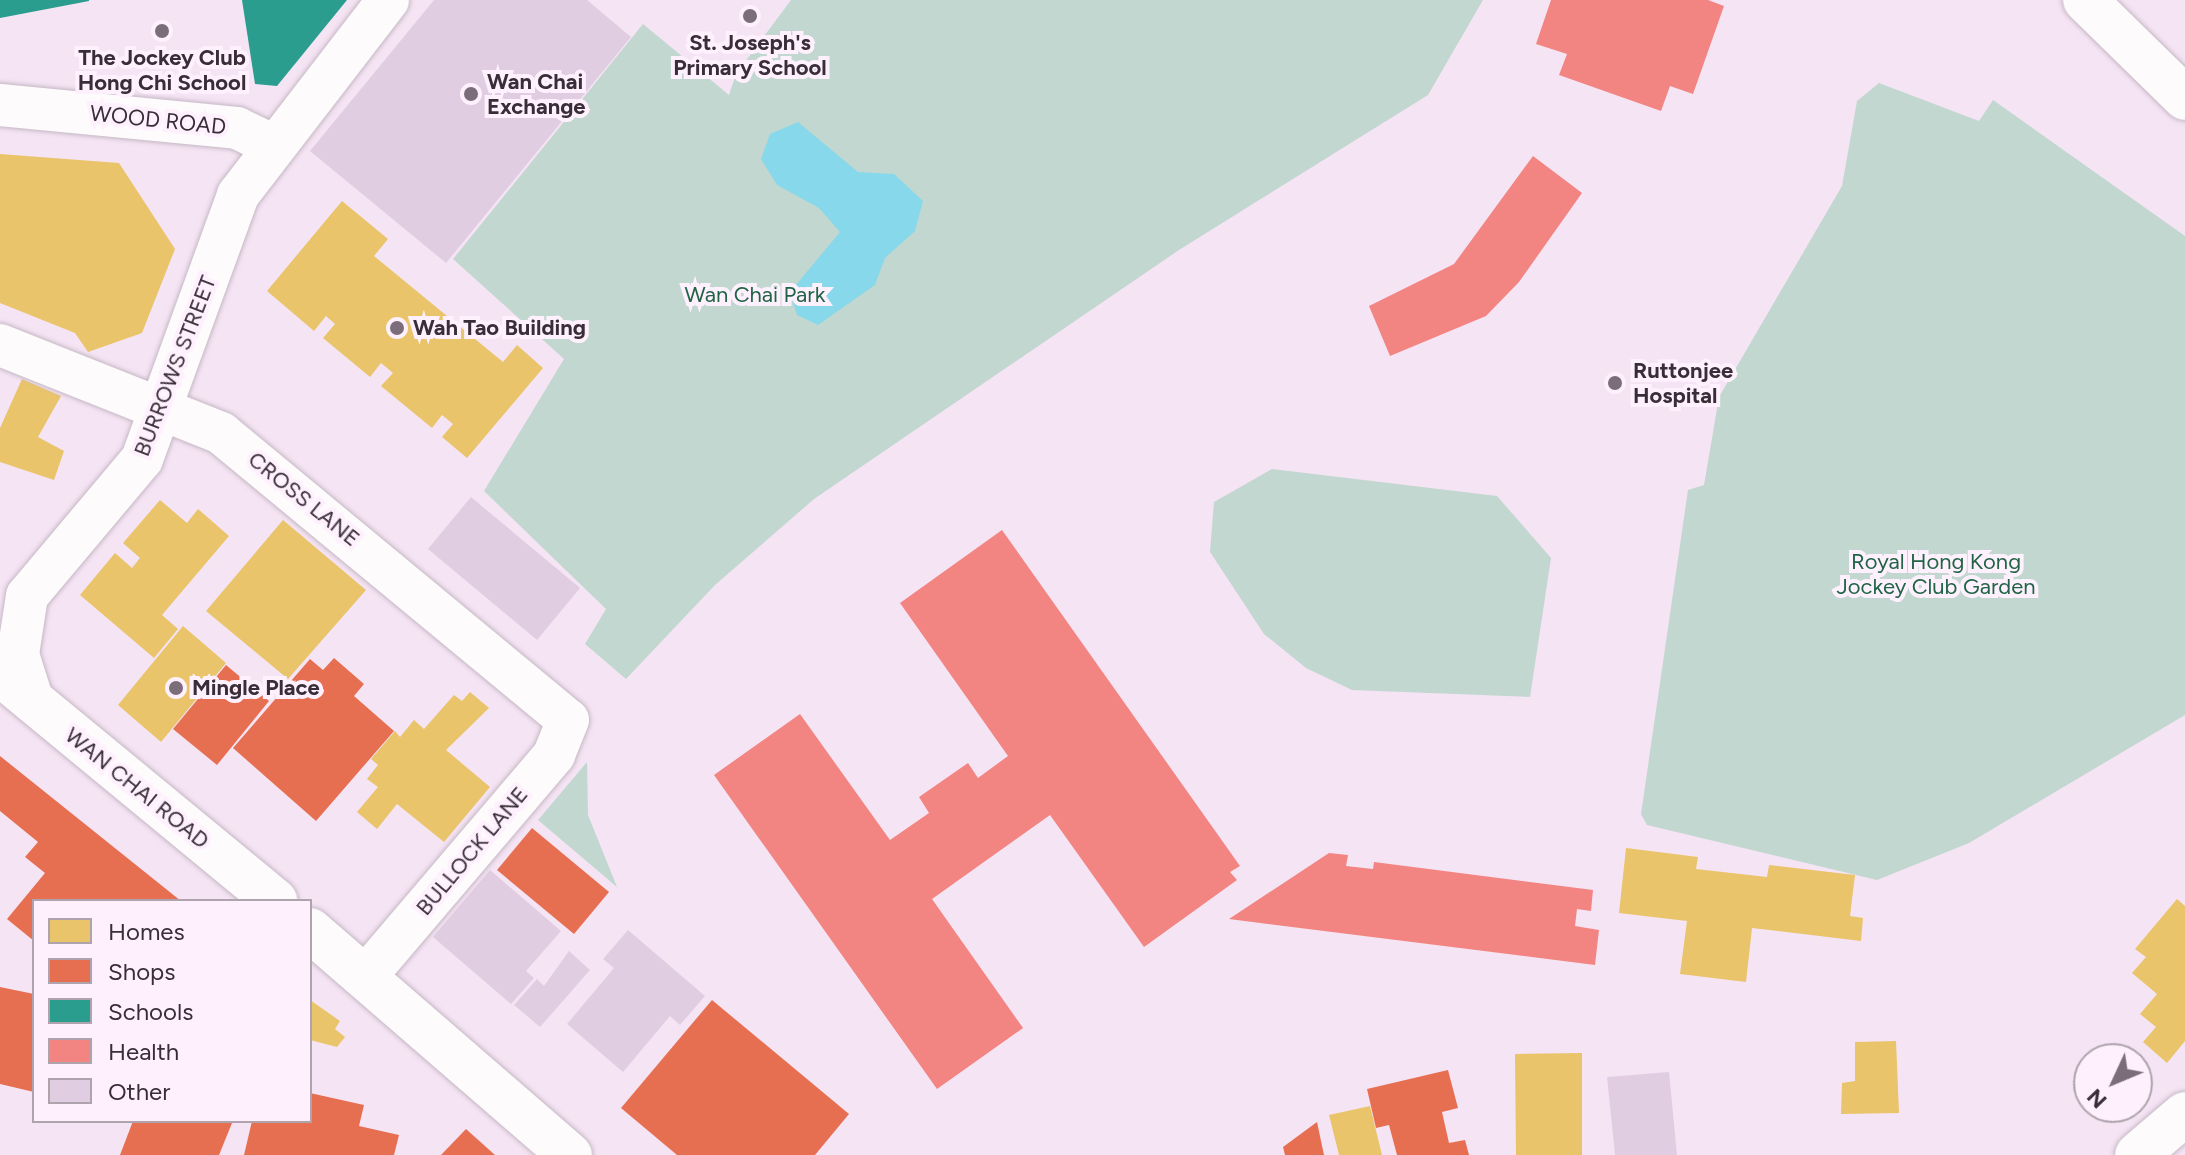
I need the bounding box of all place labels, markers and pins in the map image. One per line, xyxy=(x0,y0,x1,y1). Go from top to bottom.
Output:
marker: St. Joseph's Primary School xyxy=(741,7,759,25)
marker: The Jockey Club Hong Chi School xyxy=(153,22,171,40)
place label: St. Joseph's Primary School xyxy=(673,29,827,80)
place label: The Jockey Club Hong Chi School xyxy=(78,44,246,96)
place label: Wan Chai Exchange xyxy=(487,68,586,120)
marker: Wan Chai Exchange xyxy=(462,85,480,103)
place label: Wah Tao Building xyxy=(413,315,586,341)
marker: Wah Tao Building xyxy=(388,319,406,337)
place label: Ruttonjee Hospital xyxy=(1633,357,1733,408)
marker: Ruttonjee Hospital xyxy=(1604,372,1626,394)
place label: Mingle Place xyxy=(192,675,320,701)
marker: Mingle Place xyxy=(167,679,185,697)

